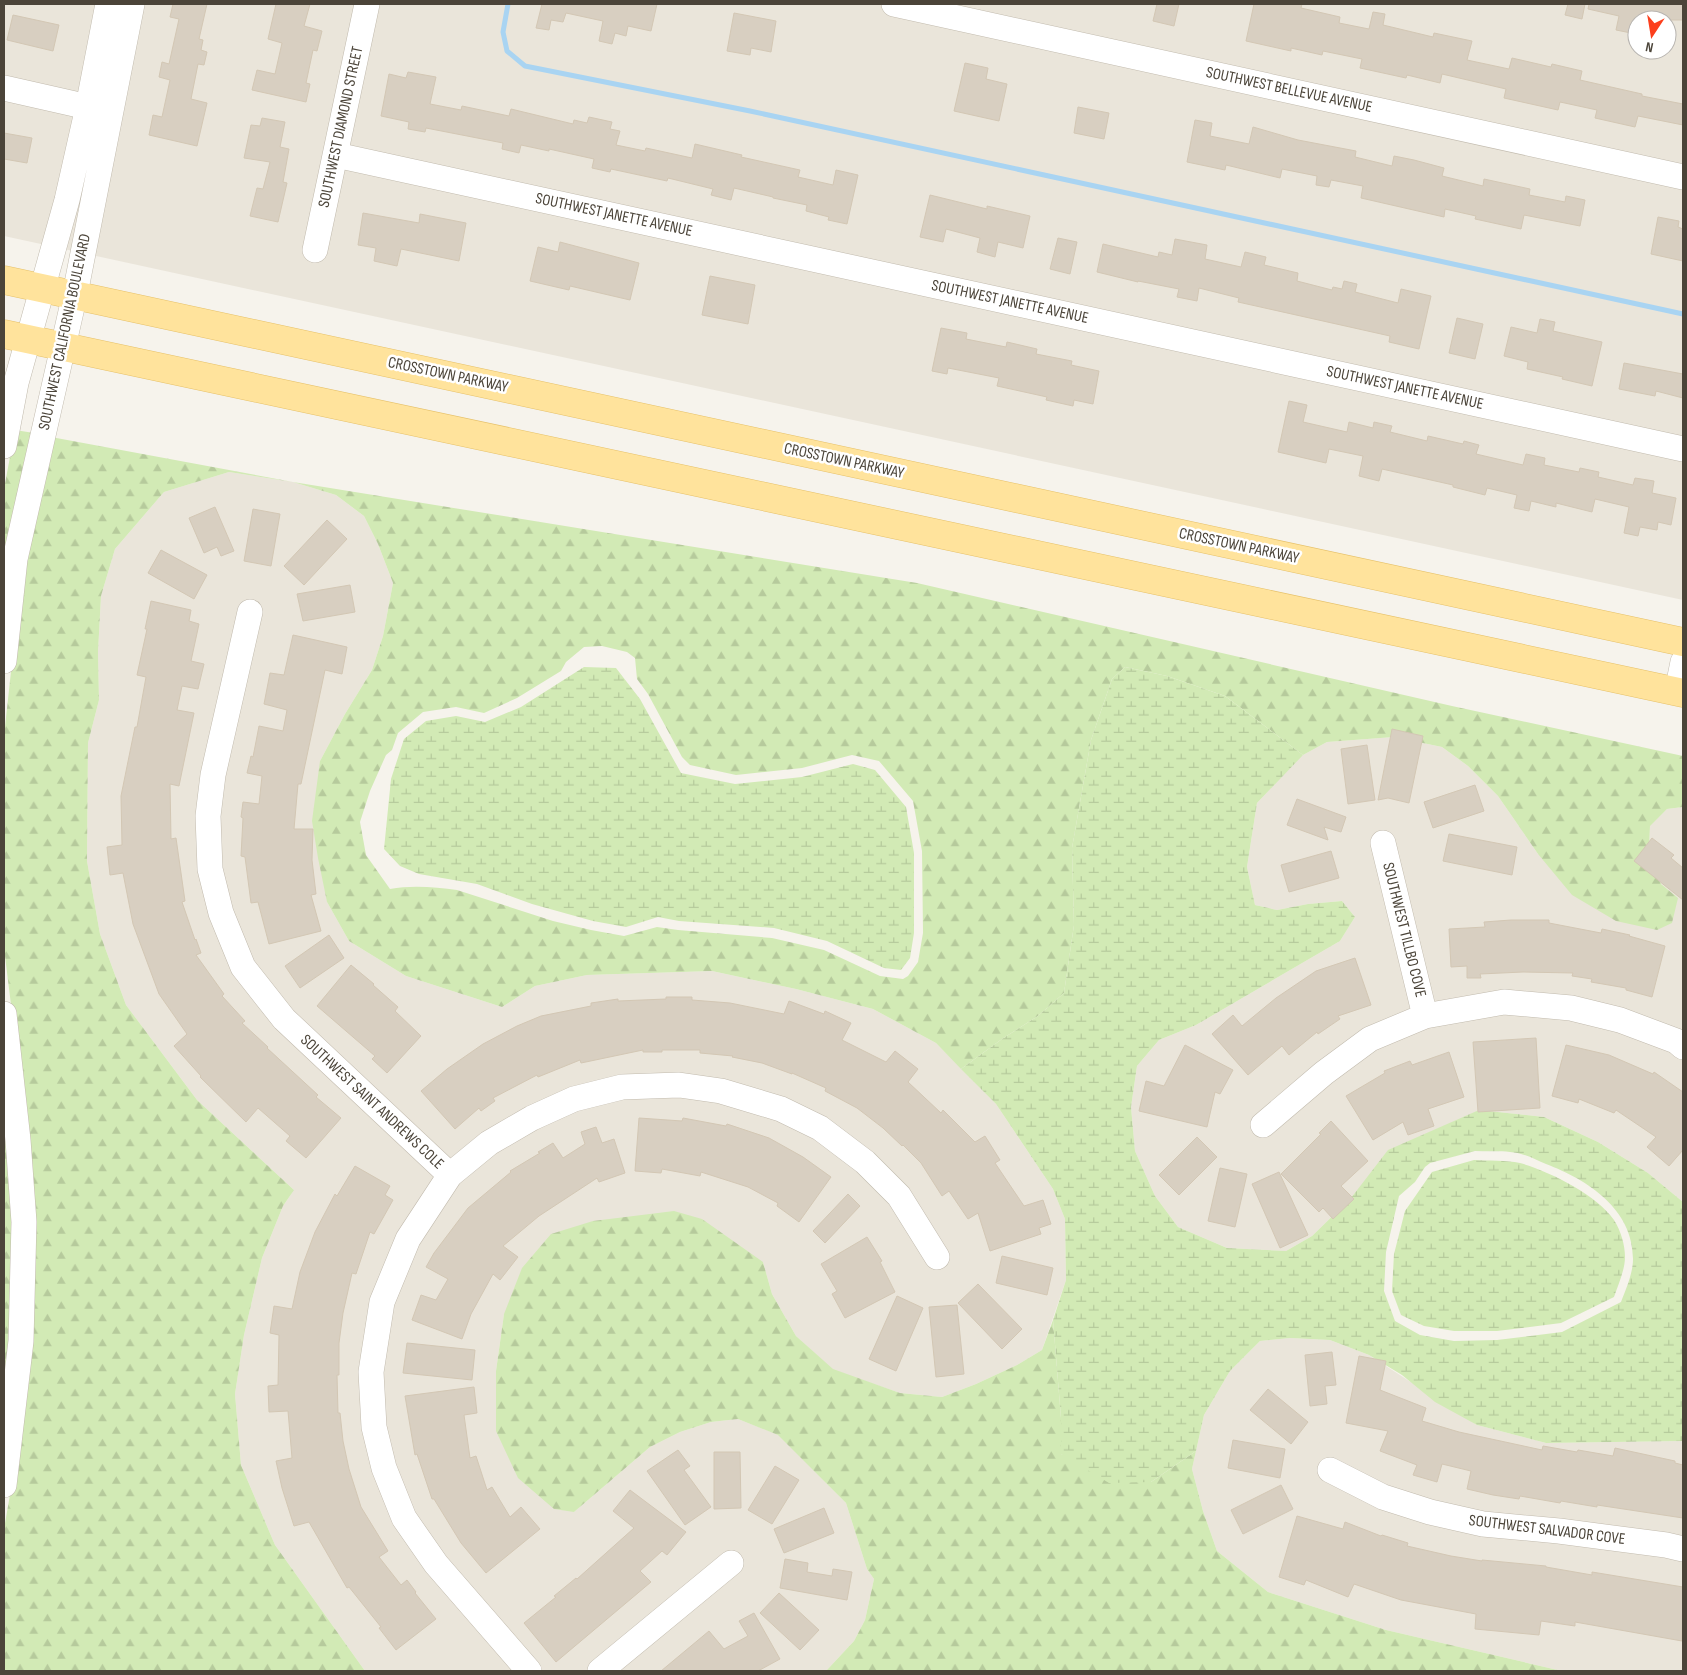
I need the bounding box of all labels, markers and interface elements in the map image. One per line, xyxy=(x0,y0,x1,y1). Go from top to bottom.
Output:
north arrow xyxy=(1627,10,1677,60)
text: N xyxy=(1644,38,1655,56)
street label: SOUTHWEST DIAMOND STREET xyxy=(315,44,367,209)
street label: SOUTHWEST BELLEVUE AVENUE xyxy=(1204,63,1374,117)
street label: SOUTHWEST JANETTE AVENUE xyxy=(534,189,694,241)
street label: SOUTHWEST CALIFORNIA BOULEVARD xyxy=(35,232,95,432)
street label: SOUTHWEST JANETTE AVENUE xyxy=(930,276,1090,328)
street label: CROSSTOWN PARKWAY xyxy=(386,353,510,397)
street label: SOUTHWEST JANETTE AVENUE xyxy=(1325,362,1485,414)
street label: CROSSTOWN PARKWAY xyxy=(782,439,906,483)
street label: CROSSTOWN PARKWAY xyxy=(1177,524,1301,568)
street label: SOUTHWEST TILLBO COVE xyxy=(1378,861,1430,999)
street label: SOUTHWEST SAINT ANDREWS COLE xyxy=(296,1031,448,1173)
street label: SOUTHWEST SALVADOR COVE xyxy=(1468,1511,1626,1549)

